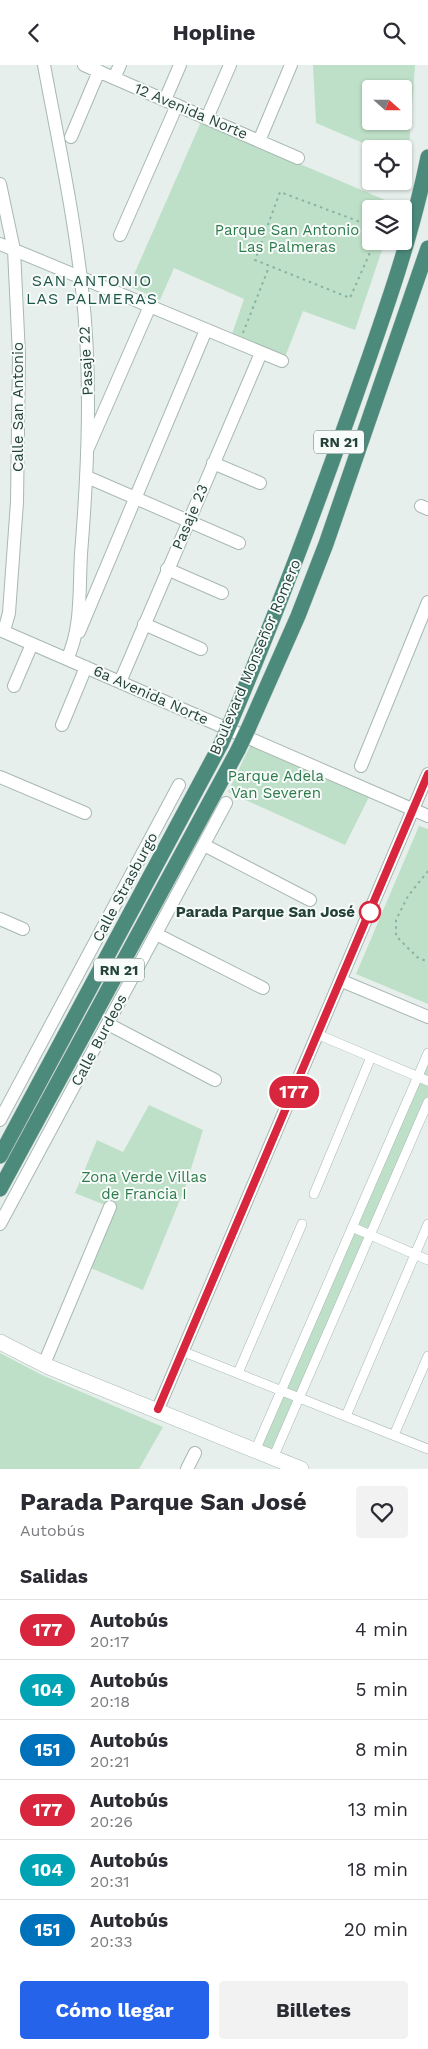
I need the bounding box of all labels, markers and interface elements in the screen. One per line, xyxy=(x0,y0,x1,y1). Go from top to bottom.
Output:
icon: back xyxy=(20,19,48,47)
icon: search xyxy=(380,19,408,47)
text: Hopline xyxy=(172,20,256,45)
street label: 12 Avenida Norte xyxy=(132,79,250,143)
north arrow xyxy=(362,80,412,130)
map controls xyxy=(362,80,412,250)
button: locate xyxy=(362,140,412,190)
button: layers xyxy=(362,200,412,250)
park label: Parque San Antonio Las Palmeras xyxy=(215,221,359,256)
district label: SAN ANTONIO LAS PALMERAS xyxy=(26,271,158,308)
street label: Pasaje 22 xyxy=(75,326,97,396)
street label: Calle San Antonio xyxy=(9,342,27,472)
road number: RN 21 xyxy=(314,431,364,453)
street label: Pasaje 23 xyxy=(168,482,212,552)
street label: Boulevard Monseñor Romero xyxy=(206,556,304,758)
street label: 6a Avenida Norte xyxy=(91,662,211,728)
park label: Parque Adela Van Severen xyxy=(228,767,325,802)
street label: Calle Strasburgo xyxy=(89,829,161,945)
marker: Parada Parque San José xyxy=(359,901,381,923)
place label: Parada Parque San José xyxy=(176,903,355,921)
road number: RN 21 xyxy=(94,959,144,981)
street label: Calle Burdeos xyxy=(67,991,131,1089)
line badge: 177 xyxy=(265,1076,323,1108)
text: 177 xyxy=(279,1081,309,1102)
park label: Zona Verde Villas de Francia I xyxy=(81,1168,207,1203)
button: heart xyxy=(356,1486,408,1538)
text: Parada Parque San José xyxy=(20,1488,307,1516)
text: Autobús xyxy=(20,1521,85,1540)
text: Salidas xyxy=(20,1565,88,1588)
text: Autobús xyxy=(90,1609,168,1632)
text: 4 min xyxy=(355,1618,408,1641)
text: 177 xyxy=(33,1619,62,1640)
text: 20:17 xyxy=(90,1632,129,1651)
text: Autobús xyxy=(90,1669,168,1692)
text: 5 min xyxy=(356,1678,408,1701)
text: 104 xyxy=(32,1679,63,1700)
text: 20:18 xyxy=(90,1692,130,1711)
text: Autobús xyxy=(90,1729,168,1752)
text: 8 min xyxy=(355,1738,408,1761)
text: 151 xyxy=(34,1739,61,1760)
text: 20:21 xyxy=(90,1752,130,1771)
text: Autobús xyxy=(90,1789,168,1812)
text: 13 min xyxy=(348,1798,408,1821)
text: 177 xyxy=(33,1799,62,1820)
text: 20:26 xyxy=(90,1812,133,1831)
text: Autobús xyxy=(90,1849,168,1872)
text: 18 min xyxy=(347,1858,408,1881)
text: 104 xyxy=(32,1859,63,1880)
text: 20:31 xyxy=(90,1872,130,1891)
text: Autobús xyxy=(90,1909,168,1932)
text: 20 min xyxy=(344,1918,408,1941)
text: 151 xyxy=(34,1919,61,1940)
text: 20:33 xyxy=(90,1932,133,1951)
button: Cómo llegar xyxy=(20,1981,209,2039)
button: Billetes xyxy=(219,1981,408,2039)

